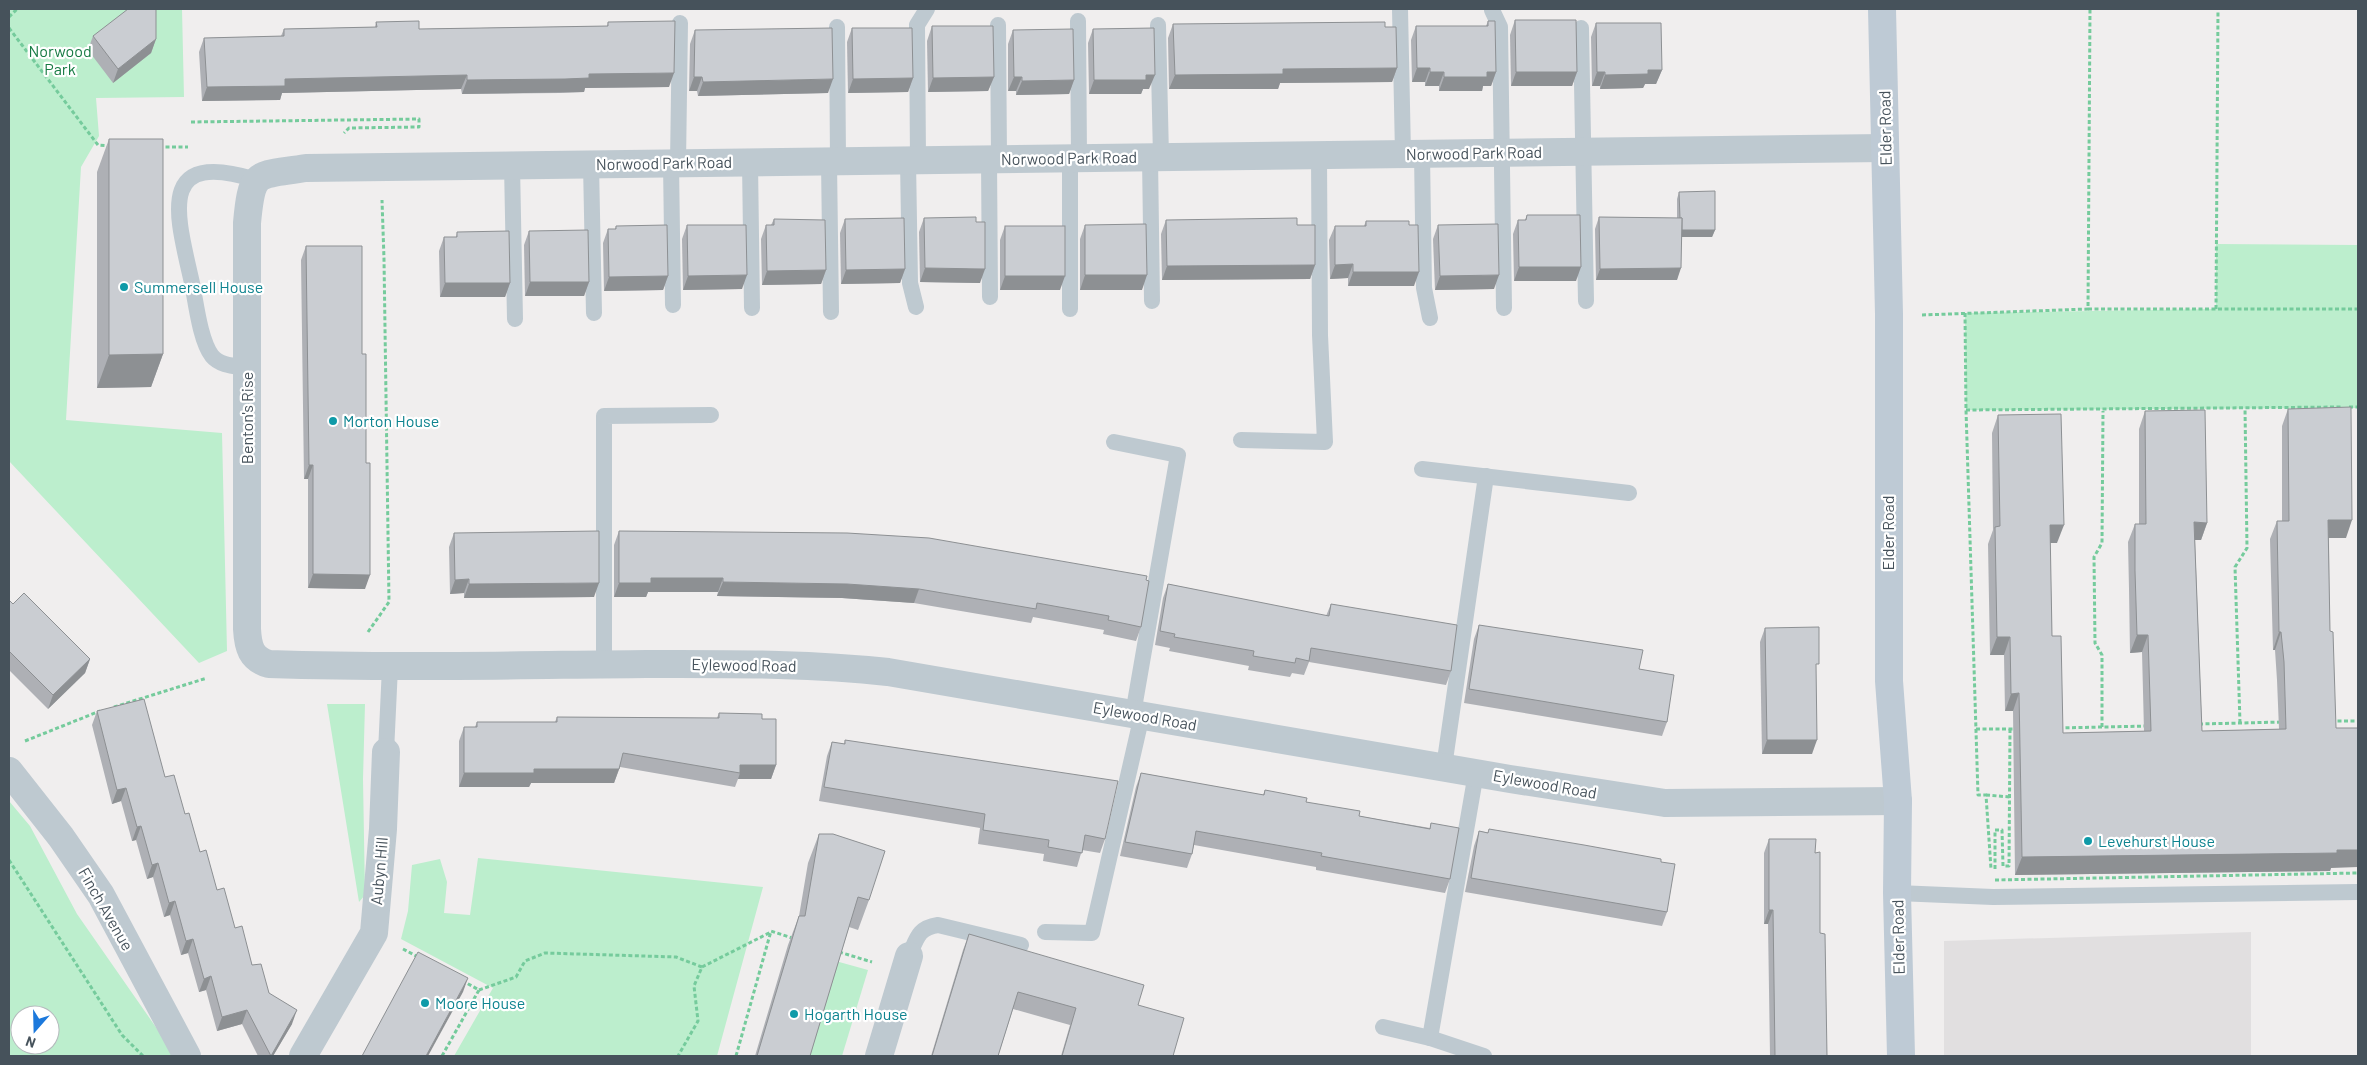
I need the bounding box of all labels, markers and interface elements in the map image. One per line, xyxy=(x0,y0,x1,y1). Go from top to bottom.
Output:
park label: Norwood Park xyxy=(28,41,92,78)
street label: Elder Road xyxy=(1874,90,1895,166)
street label: Norwood Park Road xyxy=(1406,142,1542,163)
street label: Norwood Park Road xyxy=(1001,147,1137,168)
street label: Norwood Park Road xyxy=(596,152,732,173)
place label: Summersell House xyxy=(134,277,263,296)
marker: Summersell House xyxy=(118,281,130,293)
street label: Benton's Rise xyxy=(237,372,256,464)
place label: Morton House xyxy=(343,411,439,430)
marker: Morton House xyxy=(327,415,339,427)
street label: Elder Road xyxy=(1878,495,1897,571)
street label: Eylewood Road xyxy=(691,654,797,675)
street label: Eylewood Road xyxy=(1092,697,1198,734)
street label: Eylewood Road xyxy=(1492,765,1598,802)
place label: Levehurst House xyxy=(2098,831,2215,850)
marker: Levehurst House xyxy=(2082,835,2094,847)
street label: Aubyn Hill xyxy=(366,836,391,906)
street label: Finch Avenue xyxy=(75,864,138,954)
street label: Elder Road xyxy=(1887,899,1908,975)
place label: Moore House xyxy=(435,993,525,1012)
marker: Moore House xyxy=(419,997,431,1009)
place label: Hogarth House xyxy=(804,1004,908,1023)
north arrow xyxy=(10,1005,60,1055)
marker: Hogarth House xyxy=(788,1008,800,1020)
text: N xyxy=(23,1033,38,1052)

